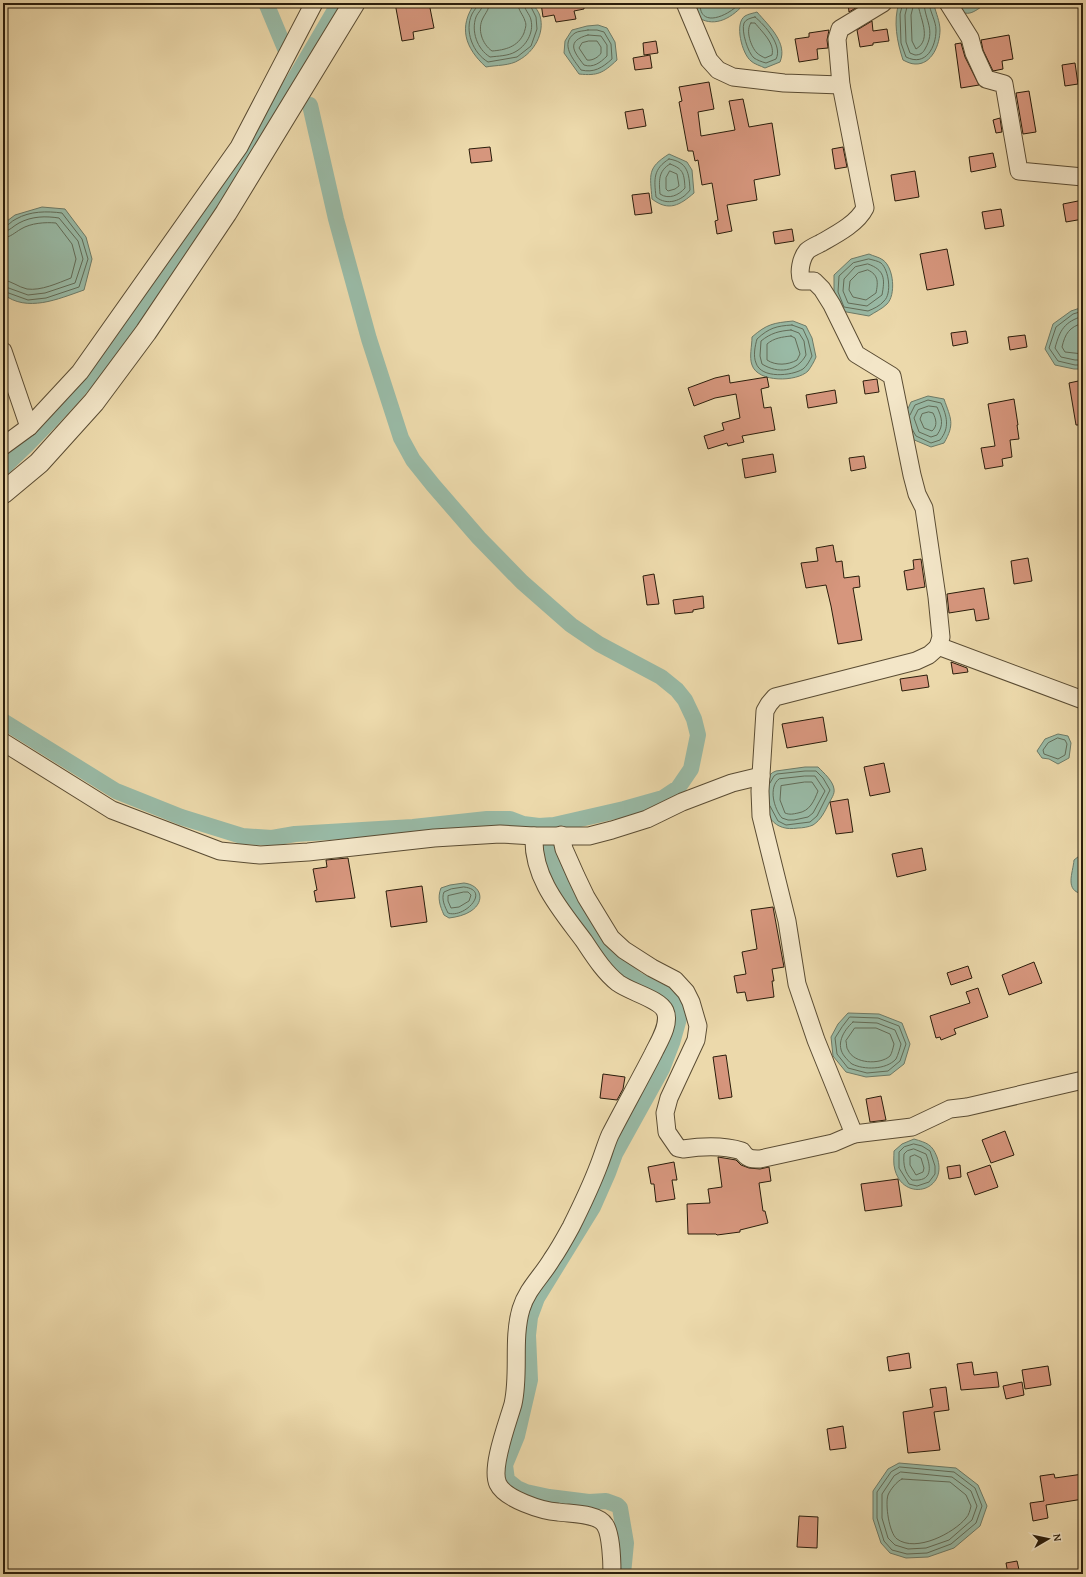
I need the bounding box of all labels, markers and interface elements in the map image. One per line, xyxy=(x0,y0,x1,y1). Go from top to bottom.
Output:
north arrow xyxy=(1028,1519,1068,1559)
text: N xyxy=(1049,1533,1066,1543)

